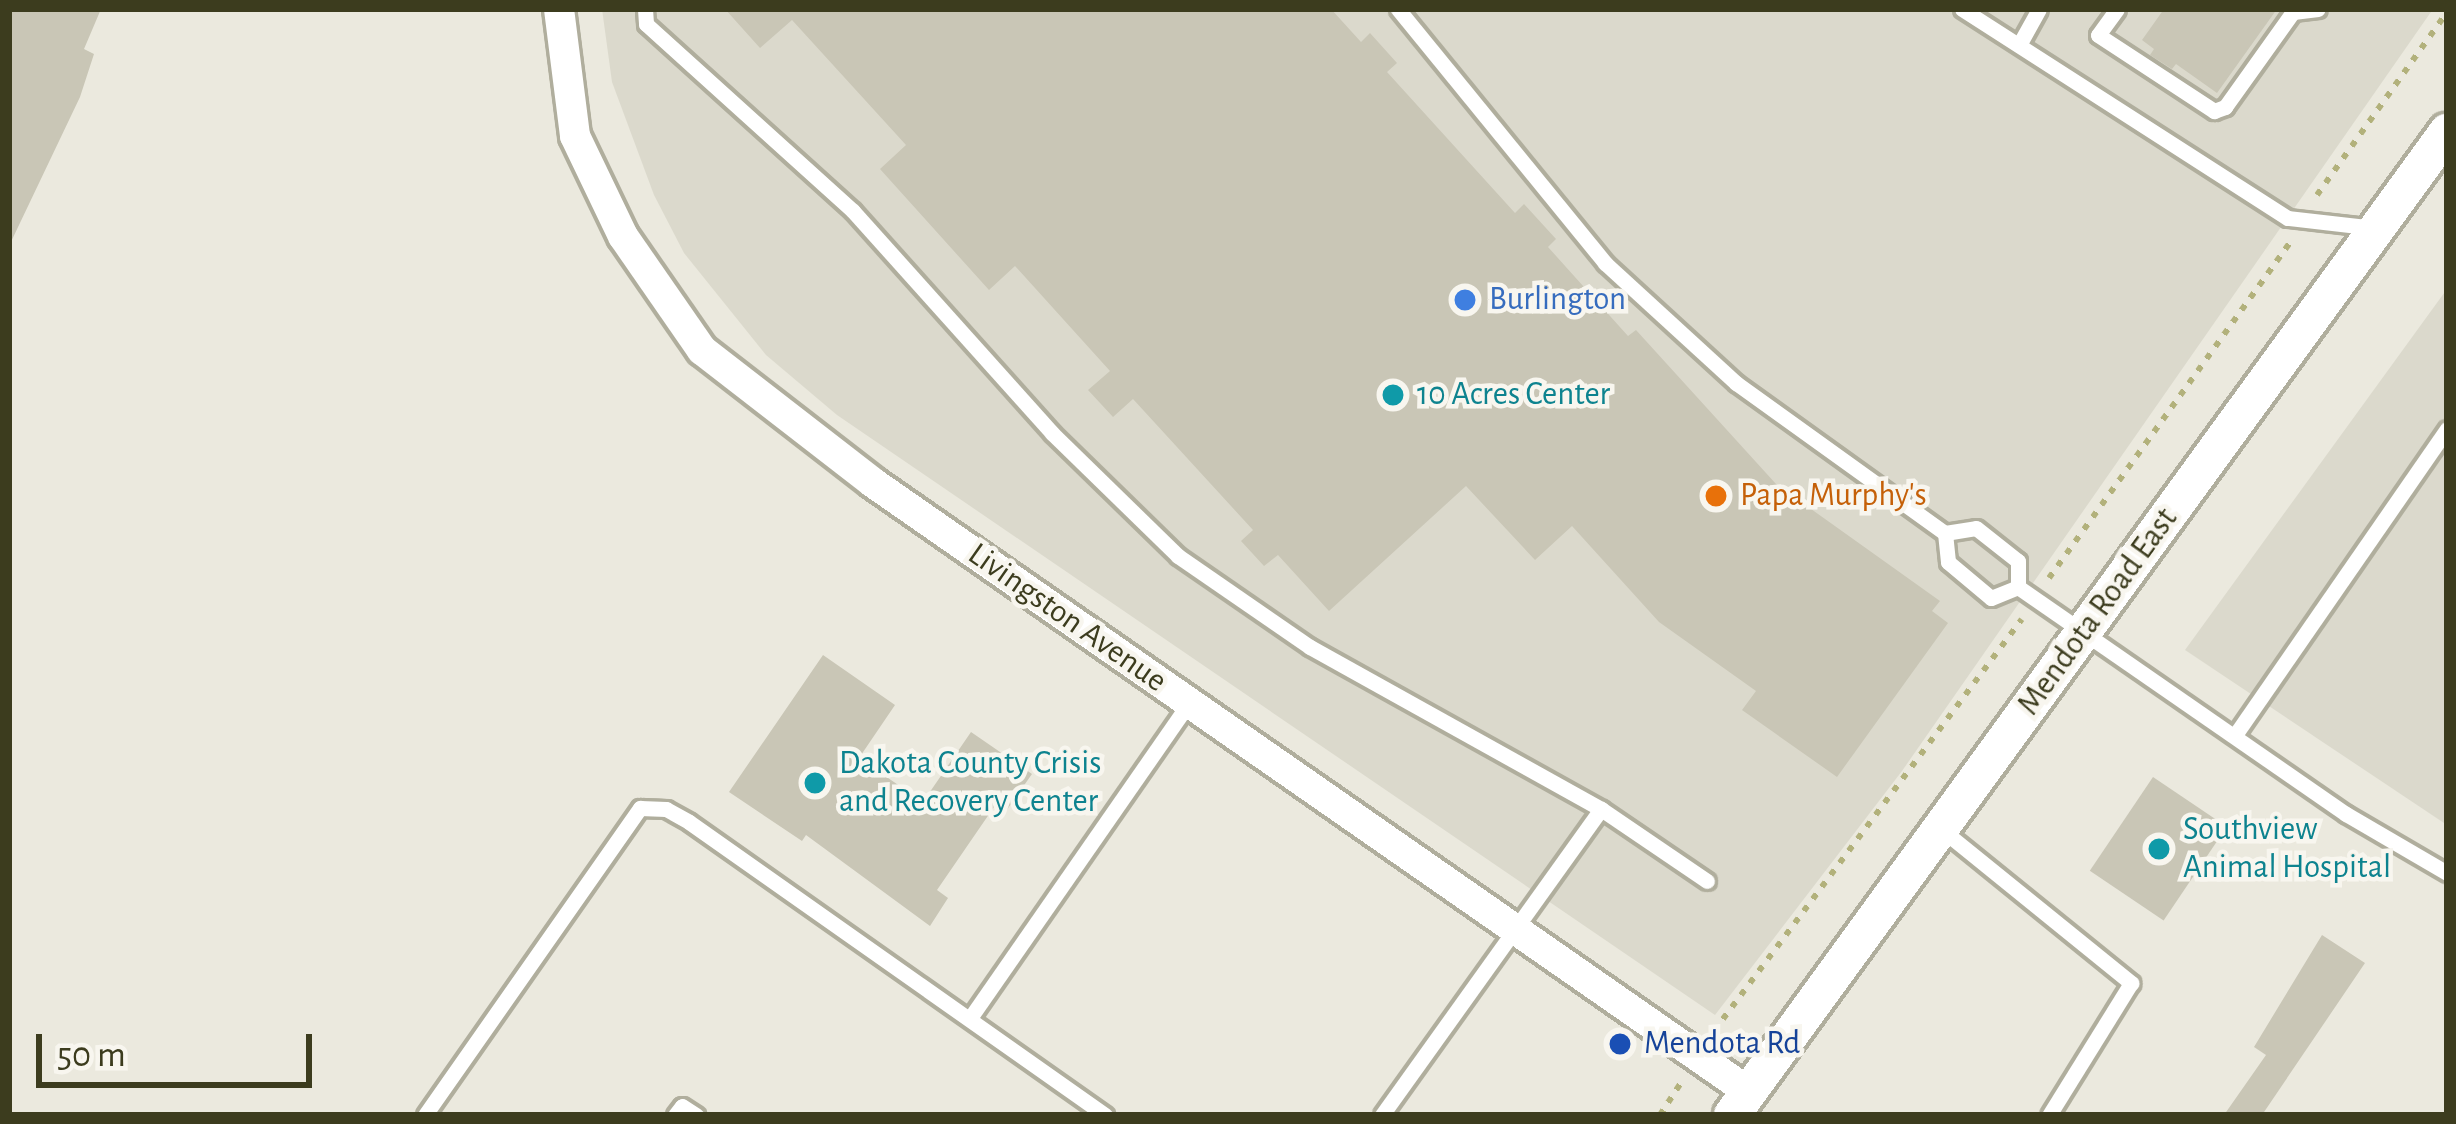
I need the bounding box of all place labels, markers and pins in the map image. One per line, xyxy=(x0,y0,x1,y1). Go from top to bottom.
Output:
place label: Burlington xyxy=(1489,280,1626,320)
marker: Burlington xyxy=(1452,287,1478,313)
place label: 10 Acres Center xyxy=(1417,375,1610,415)
marker: 10 Acres Center xyxy=(1380,382,1406,408)
place label: Papa Murphy's xyxy=(1740,476,1927,516)
marker: Papa Murphy's xyxy=(1703,483,1729,509)
place label: Dakota County Crisis and Recovery Center xyxy=(839,744,1101,822)
marker: Dakota County Crisis and Recovery Center xyxy=(802,770,828,796)
place label: Southview Animal Hospital xyxy=(2183,810,2391,888)
marker: Southview Animal Hospital xyxy=(2146,836,2172,862)
place label: Mendota Rd xyxy=(1644,1024,1800,1064)
marker: Mendota Rd xyxy=(1607,1031,1633,1057)

